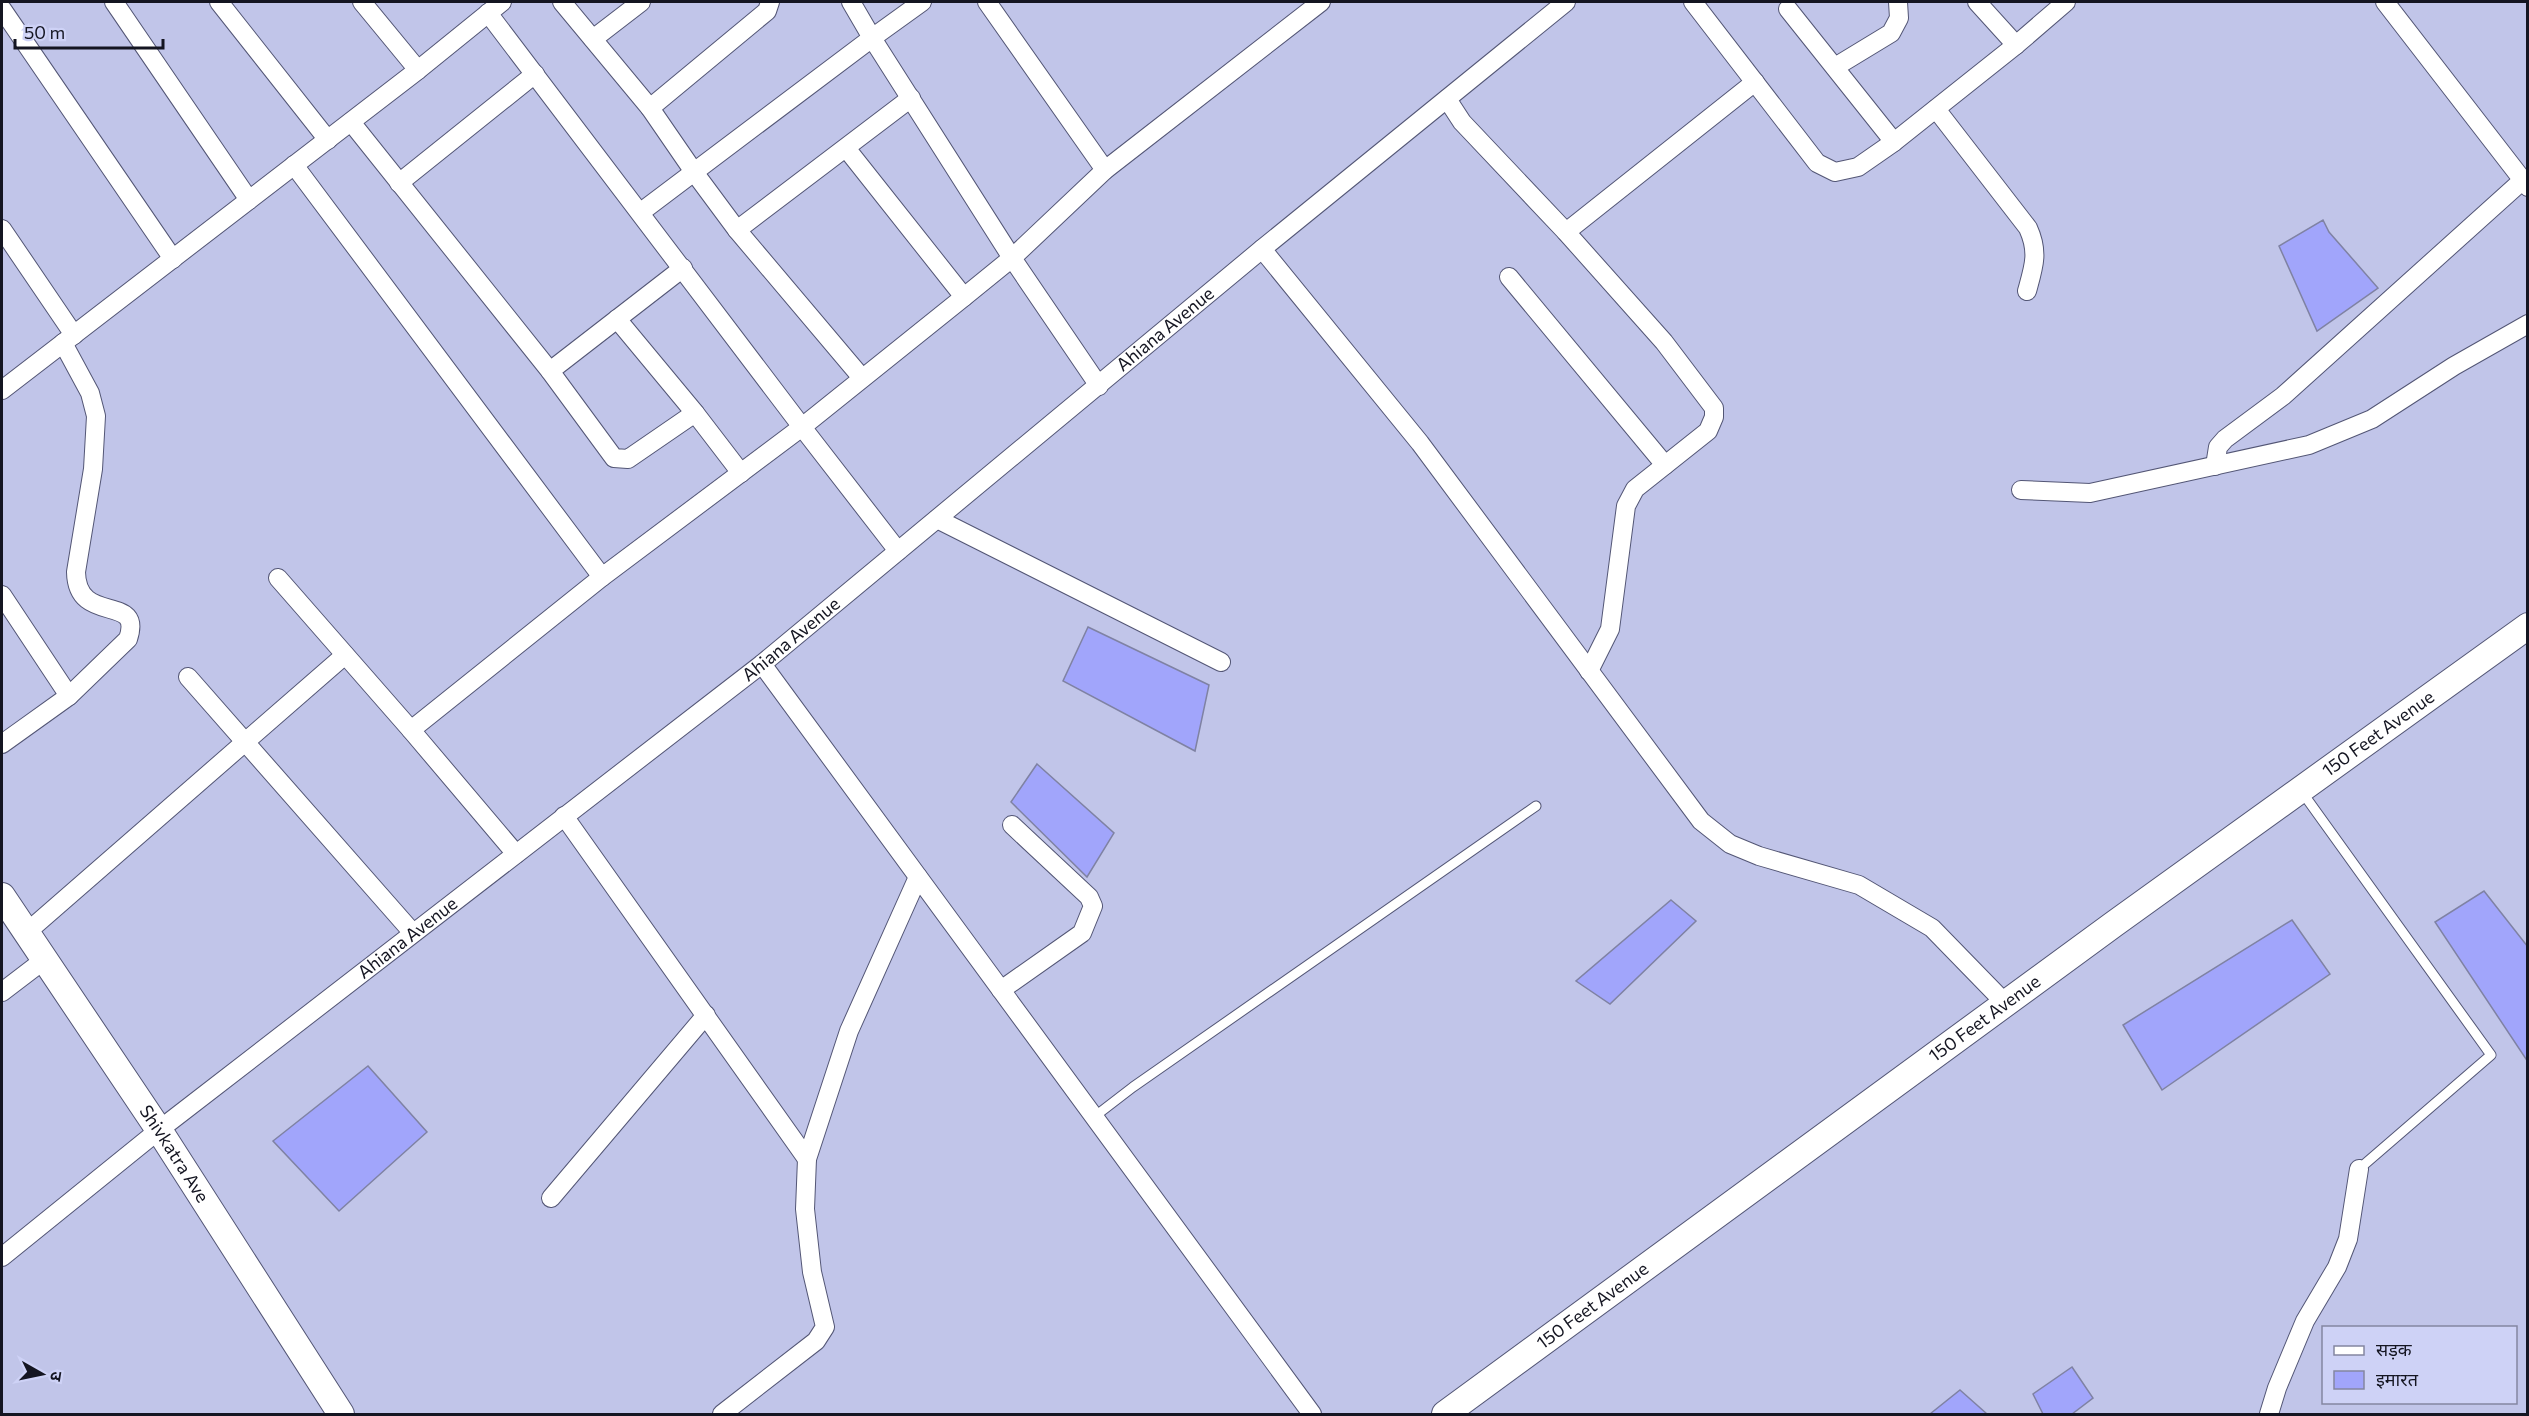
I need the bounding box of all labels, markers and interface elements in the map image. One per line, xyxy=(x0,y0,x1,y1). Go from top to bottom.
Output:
scale bar xyxy=(15,12,164,50)
text: 50 m xyxy=(24,21,65,43)
street label: Ahiana Avenue xyxy=(1111,282,1218,375)
street label: Ahiana Avenue xyxy=(737,592,844,685)
street label: 150 Feet Avenue xyxy=(2317,685,2438,781)
street label: Ahiana Avenue xyxy=(353,892,461,983)
street label: 150 Feet Avenue xyxy=(1924,970,2044,1066)
street label: Shivkatra Ave xyxy=(135,1100,214,1206)
street label: 150 Feet Avenue xyxy=(1532,1257,1652,1353)
legend xyxy=(2322,1326,2517,1404)
text: सड़क xyxy=(2376,1338,2413,1360)
north arrow xyxy=(12,1344,72,1404)
text: इमारत xyxy=(2376,1368,2419,1390)
text: उ xyxy=(47,1370,67,1383)

